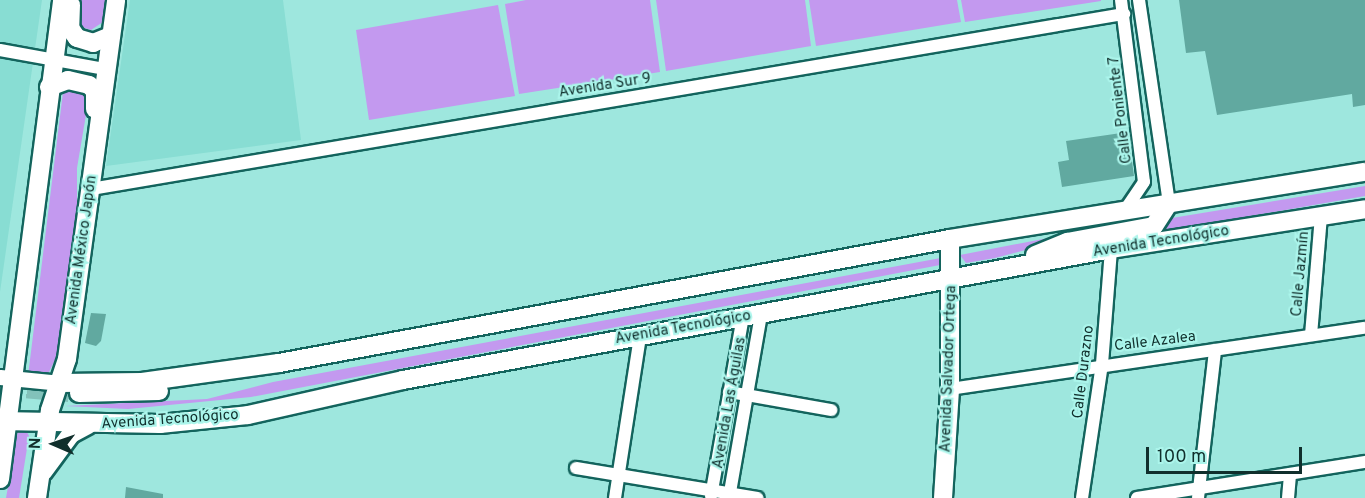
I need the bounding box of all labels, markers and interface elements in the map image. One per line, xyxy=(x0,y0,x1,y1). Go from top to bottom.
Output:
street label: Calle Poniente 7 xyxy=(1105,55,1137,165)
street label: Avenida Sur 9 xyxy=(558,70,652,102)
street label: Avenida México Japón xyxy=(63,174,101,326)
street label: Avenida Tecnológico xyxy=(1091,222,1231,262)
street label: Calle Jazmín xyxy=(1288,231,1314,317)
street label: Avenida Salvador Ortega xyxy=(937,285,961,453)
street label: Avenida Tecnológico xyxy=(613,307,753,349)
street label: Calle Durazno xyxy=(1069,324,1099,420)
street label: Calle Azalea xyxy=(1113,328,1197,356)
street label: Avenida Las Águilas xyxy=(710,336,750,470)
street label: Avenida Tecnológico xyxy=(100,406,240,434)
north arrow xyxy=(24,414,84,474)
scale bar xyxy=(1149,435,1305,473)
text: N xyxy=(26,437,46,449)
text: 100 m xyxy=(1157,446,1206,469)

